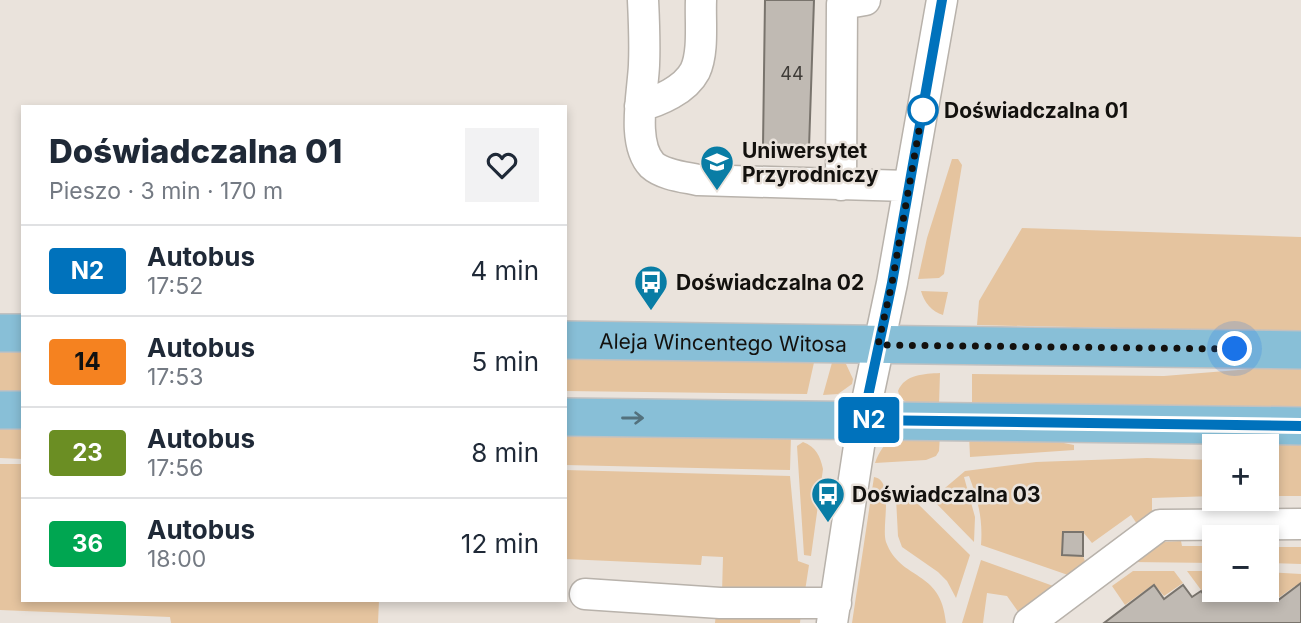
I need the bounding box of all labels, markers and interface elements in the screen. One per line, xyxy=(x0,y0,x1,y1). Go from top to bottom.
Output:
house number: 44 xyxy=(780,63,804,84)
marker: Doświadczalna 01 xyxy=(908,95,938,125)
place label: Doświadczalna 01 xyxy=(944,98,1128,123)
button: heart xyxy=(465,128,539,202)
text: Doświadczalna 01 xyxy=(49,131,342,171)
place label: Uniwersytet Przyrodniczy xyxy=(742,138,879,187)
school or university icon: Uniwersytet Przyrodniczy xyxy=(698,143,736,192)
text: Pieszo · 3 min · 170 m xyxy=(49,177,283,205)
text: Autobus xyxy=(147,241,255,272)
text: 4 min xyxy=(470,255,539,286)
text: N2 xyxy=(71,256,104,285)
bus stop icon: Doświadczalna 02 xyxy=(632,263,670,312)
place label: Doświadczalna 02 xyxy=(676,270,864,295)
text: 17:52 xyxy=(147,272,203,300)
street label: Aleja Wincentego Witosa xyxy=(599,328,847,356)
your location xyxy=(1217,331,1252,366)
text: Autobus xyxy=(147,332,255,363)
text: 5 min xyxy=(471,346,539,377)
text: 14 xyxy=(74,347,101,376)
text: 17:53 xyxy=(147,363,203,391)
line badge: N2 xyxy=(838,397,900,443)
text: N2 xyxy=(852,405,886,434)
one-way arrow xyxy=(622,411,645,425)
text: Autobus xyxy=(147,423,255,454)
map controls xyxy=(1202,434,1279,602)
button: + xyxy=(1202,434,1279,511)
text: 8 min xyxy=(471,437,539,468)
text: 23 xyxy=(72,438,103,467)
text: 17:56 xyxy=(147,454,203,482)
bus stop icon: Doświadczalna 03 xyxy=(809,475,847,524)
place label: Doświadczalna 03 xyxy=(852,482,1041,507)
text: Autobus xyxy=(147,514,255,545)
button: − xyxy=(1202,525,1279,602)
text: 12 min xyxy=(461,528,539,559)
text: 36 xyxy=(72,529,103,558)
text: 18:00 xyxy=(147,545,206,573)

